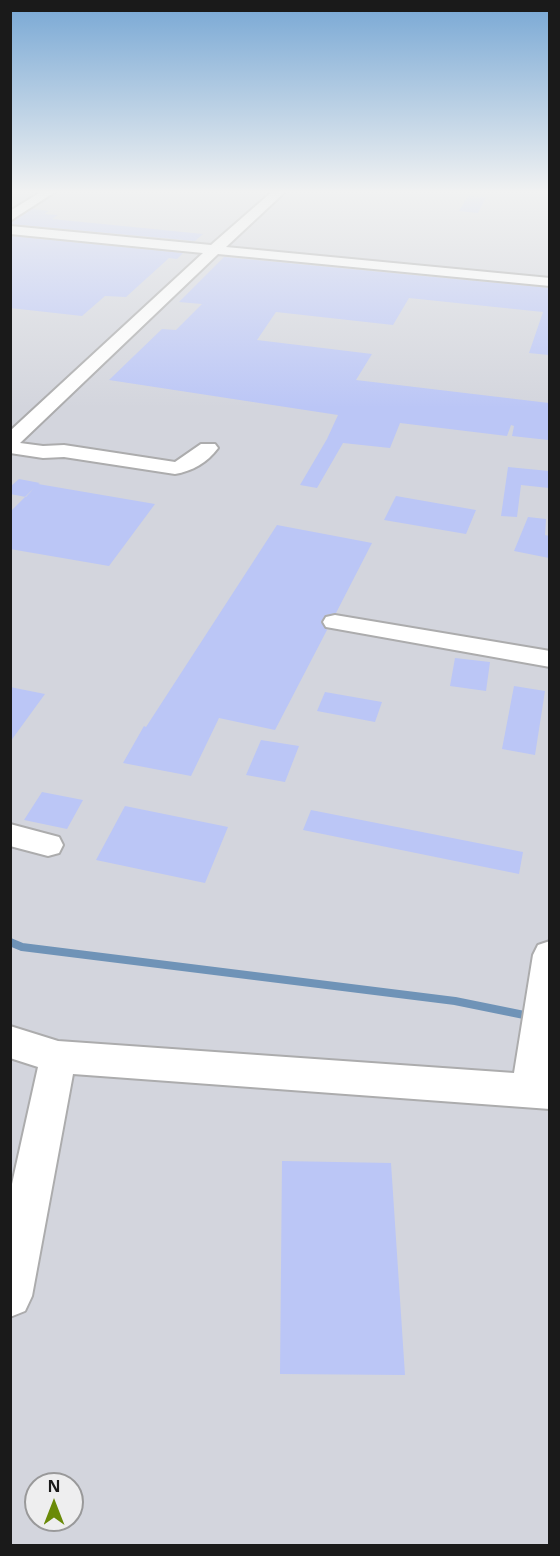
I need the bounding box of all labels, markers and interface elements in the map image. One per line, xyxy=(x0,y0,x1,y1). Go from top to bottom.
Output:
north arrow xyxy=(24,1472,84,1532)
text: N xyxy=(47,1475,61,1497)

